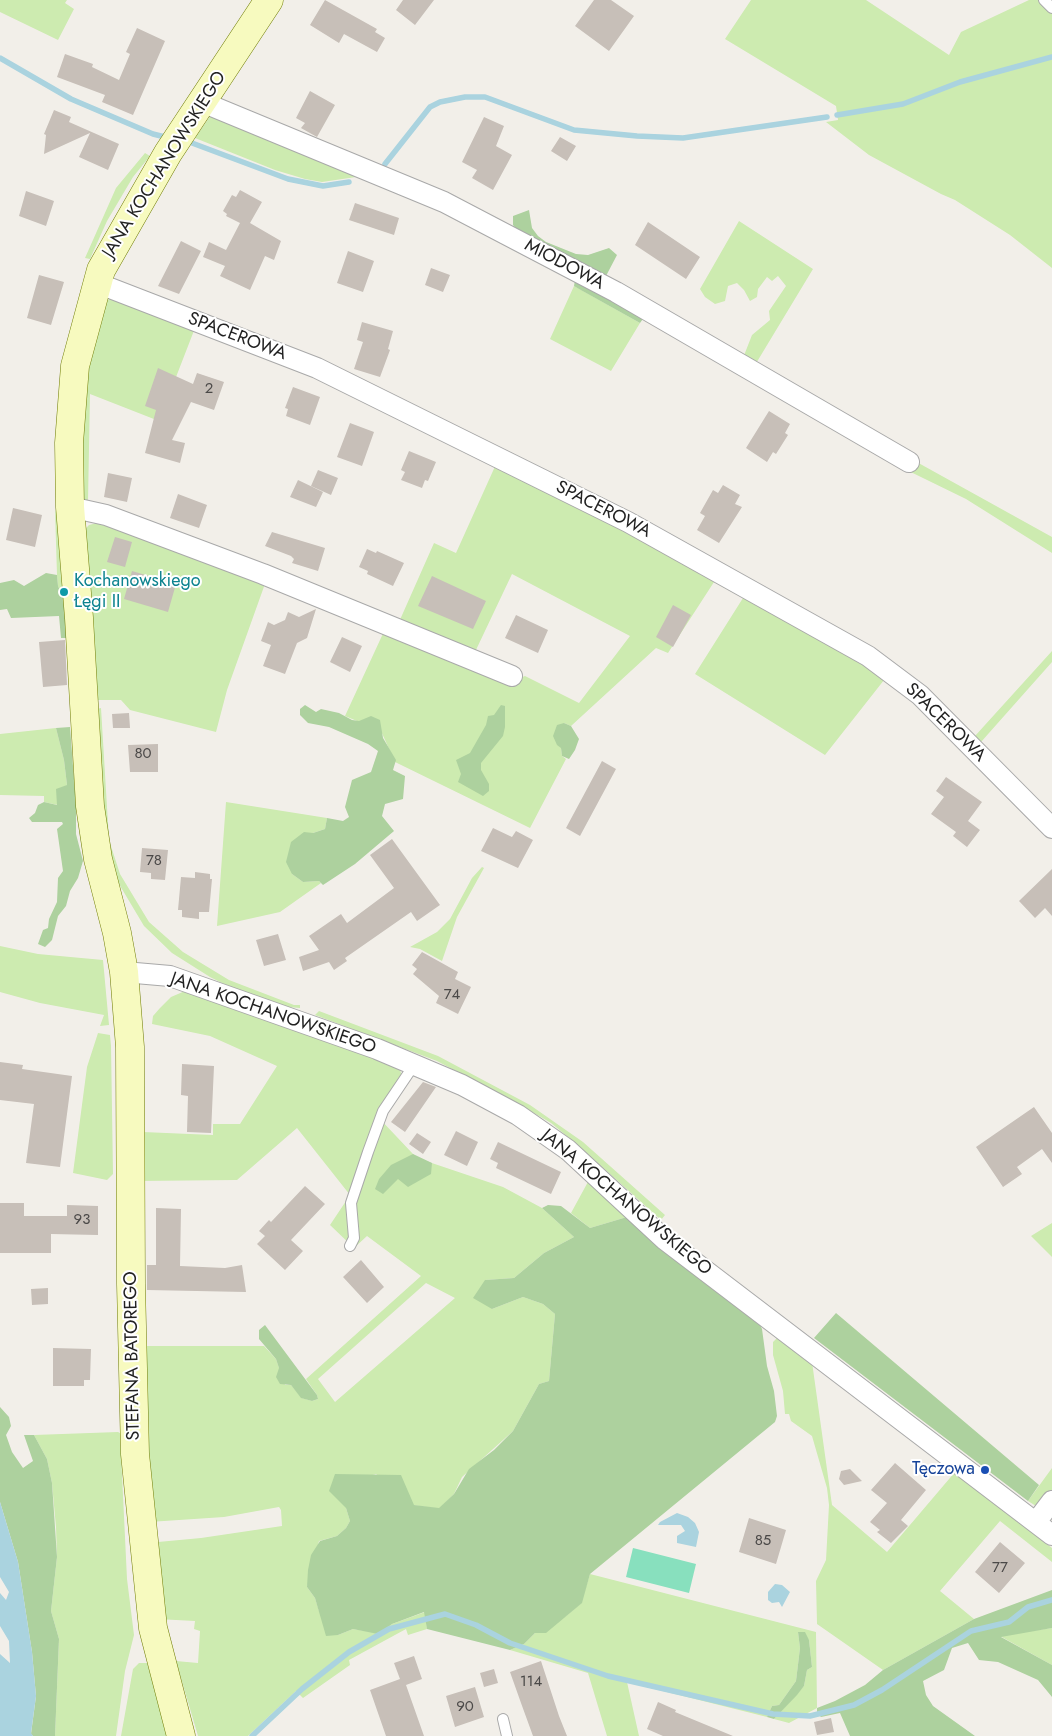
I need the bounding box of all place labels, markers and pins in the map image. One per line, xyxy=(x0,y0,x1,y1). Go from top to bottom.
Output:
place label: Kochanowskiego Łęgi II xyxy=(74,571,201,614)
marker: Kochanowskiego Łęgi II xyxy=(58,586,70,598)
place label: Tęczowa xyxy=(912,1459,975,1481)
marker: Tęczowa xyxy=(979,1464,991,1476)

